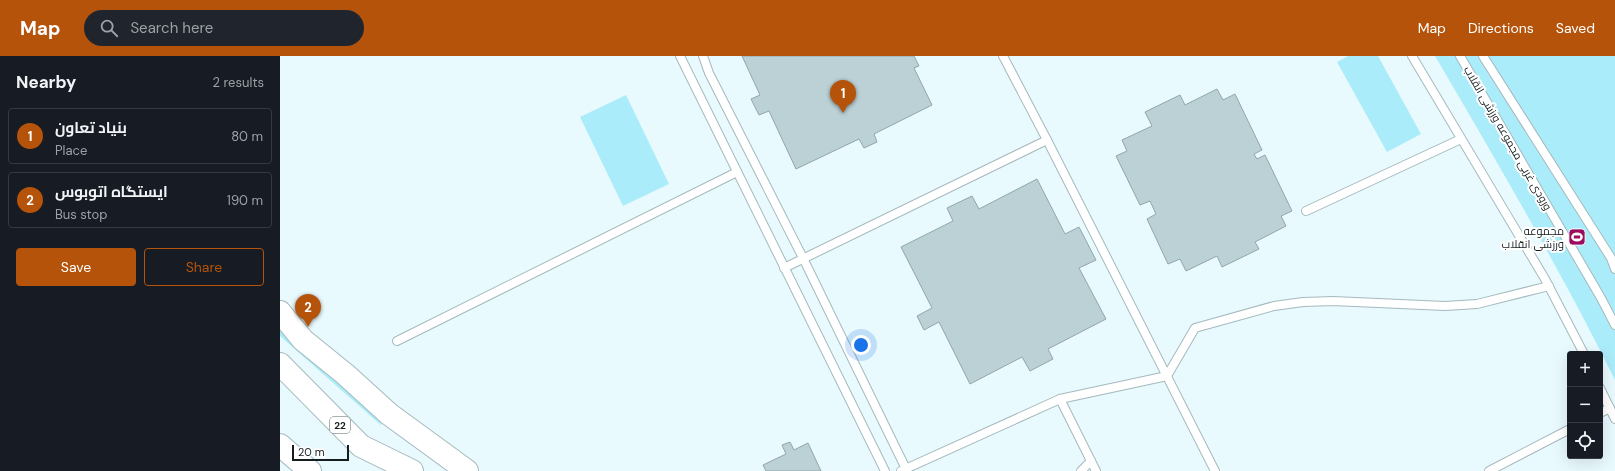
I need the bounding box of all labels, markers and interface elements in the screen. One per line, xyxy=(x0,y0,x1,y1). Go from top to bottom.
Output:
search box xyxy=(84,10,364,46)
text: Map xyxy=(20,16,60,41)
icon: search xyxy=(98,17,120,39)
text: Search here xyxy=(130,18,213,38)
text: Map xyxy=(1418,19,1446,37)
text: Directions xyxy=(1468,19,1534,37)
text: Saved xyxy=(1556,19,1595,37)
street label: ورودی غربی مجموعه ورزشی انقلاب xyxy=(1461,63,1555,213)
text: Nearby xyxy=(16,71,76,93)
text: 2 results xyxy=(213,74,264,91)
pin: 1 xyxy=(830,80,856,113)
text: بنیاد تعاون xyxy=(55,118,127,138)
text: 1 xyxy=(28,128,32,145)
text: 80 m xyxy=(231,128,263,145)
text: Place xyxy=(55,142,87,159)
text: ایستگاه اتوبوس xyxy=(55,182,168,202)
text: 2 xyxy=(26,192,34,209)
text: 190 m xyxy=(227,192,263,209)
text: Bus stop xyxy=(55,206,107,223)
place label: مجموعه ورزشی انقلاب xyxy=(1501,224,1564,251)
sports icon: مجموعه ورزشی انقلاب xyxy=(1567,227,1587,247)
button: Save xyxy=(16,248,136,286)
button: Share xyxy=(144,248,264,286)
pin: 2 xyxy=(295,294,321,327)
your location xyxy=(851,335,871,355)
map controls xyxy=(1567,351,1603,459)
button: + xyxy=(1567,351,1603,387)
button: − xyxy=(1567,387,1603,423)
road number: 22 xyxy=(330,417,350,433)
button: locate xyxy=(1567,423,1603,459)
scale bar xyxy=(292,443,349,462)
text: 20 m xyxy=(298,445,324,459)

